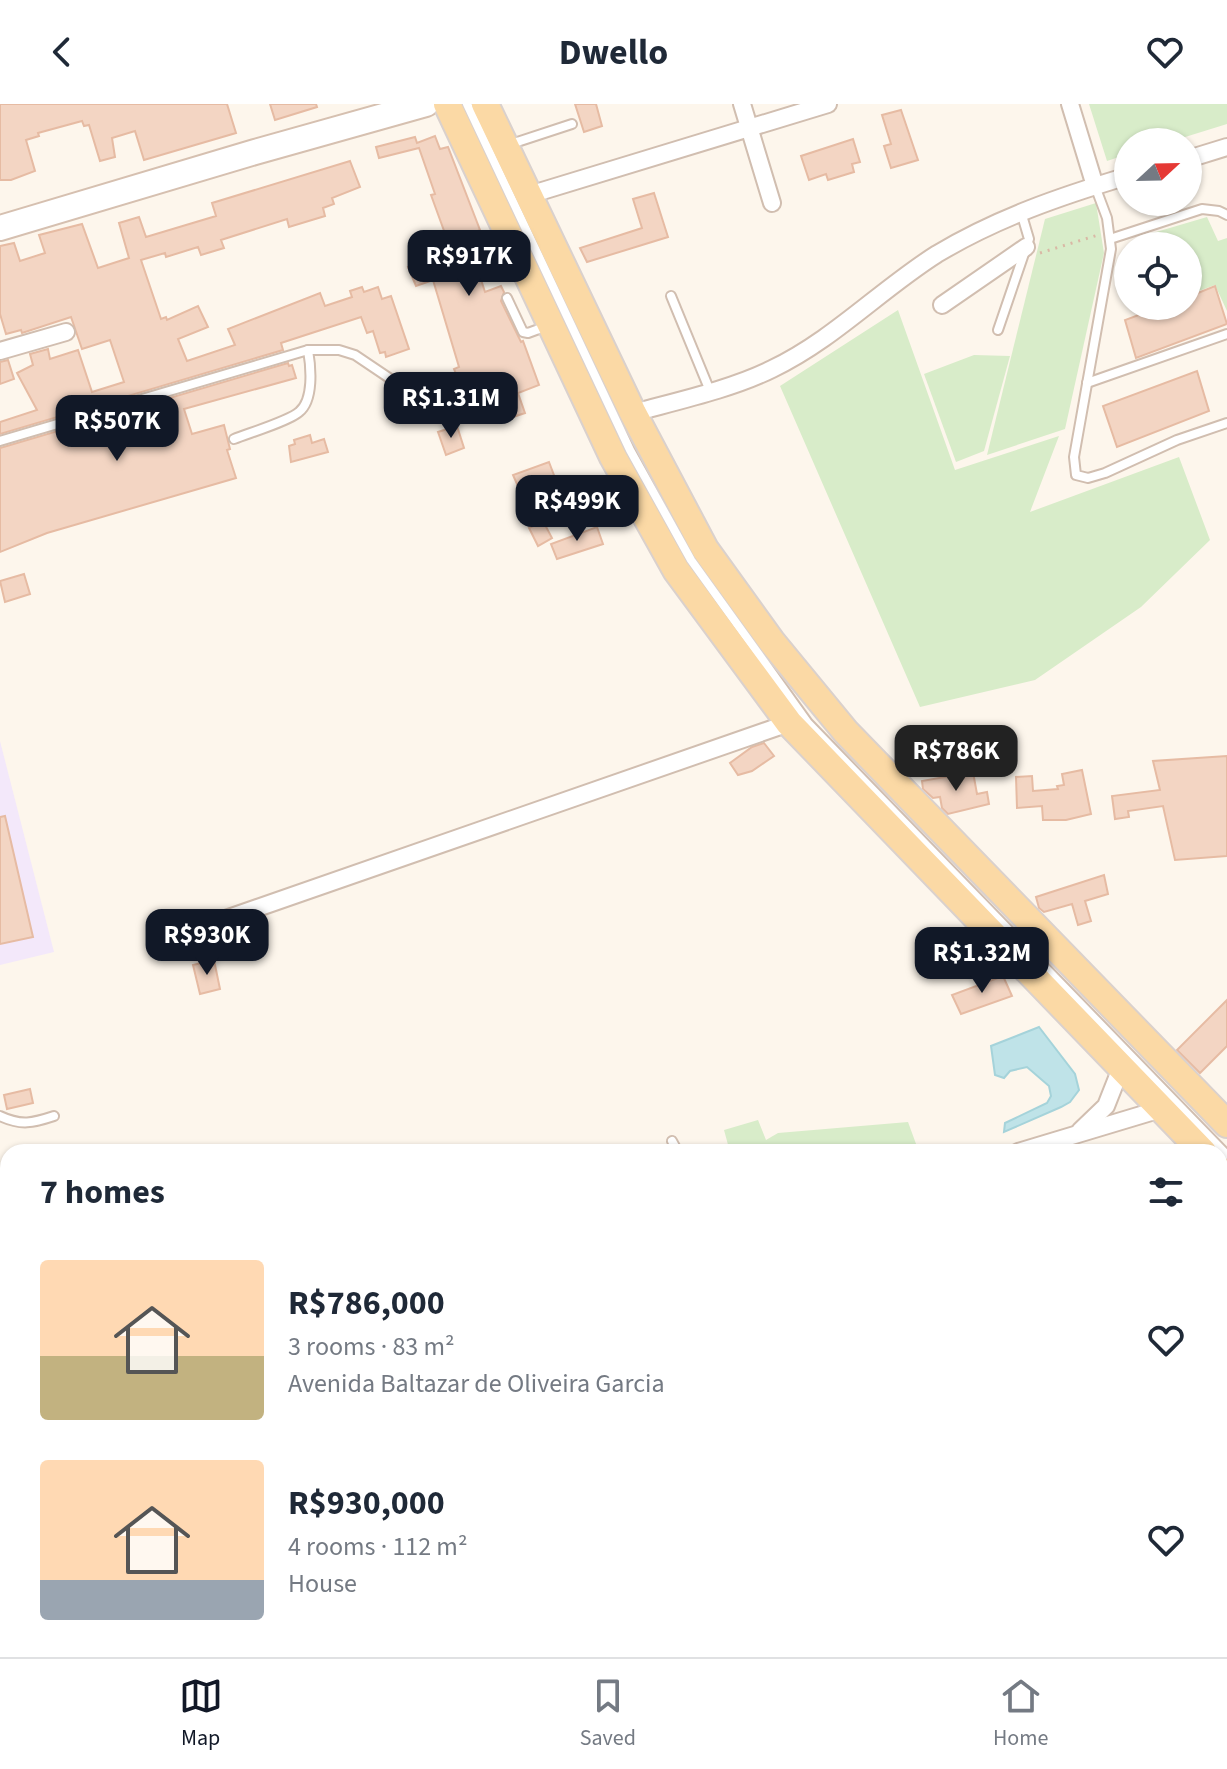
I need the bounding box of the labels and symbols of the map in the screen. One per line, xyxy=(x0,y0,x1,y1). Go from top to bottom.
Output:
north arrow xyxy=(1114,128,1202,216)
pin: R$917K xyxy=(404,230,534,298)
pin: R$1.31M xyxy=(377,372,525,440)
pin: R$507K xyxy=(52,395,182,463)
pin: R$499K xyxy=(512,475,642,543)
pin: R$786K xyxy=(891,725,1021,793)
pin: R$930K xyxy=(142,909,272,977)
pin: R$1.32M xyxy=(908,927,1056,995)

